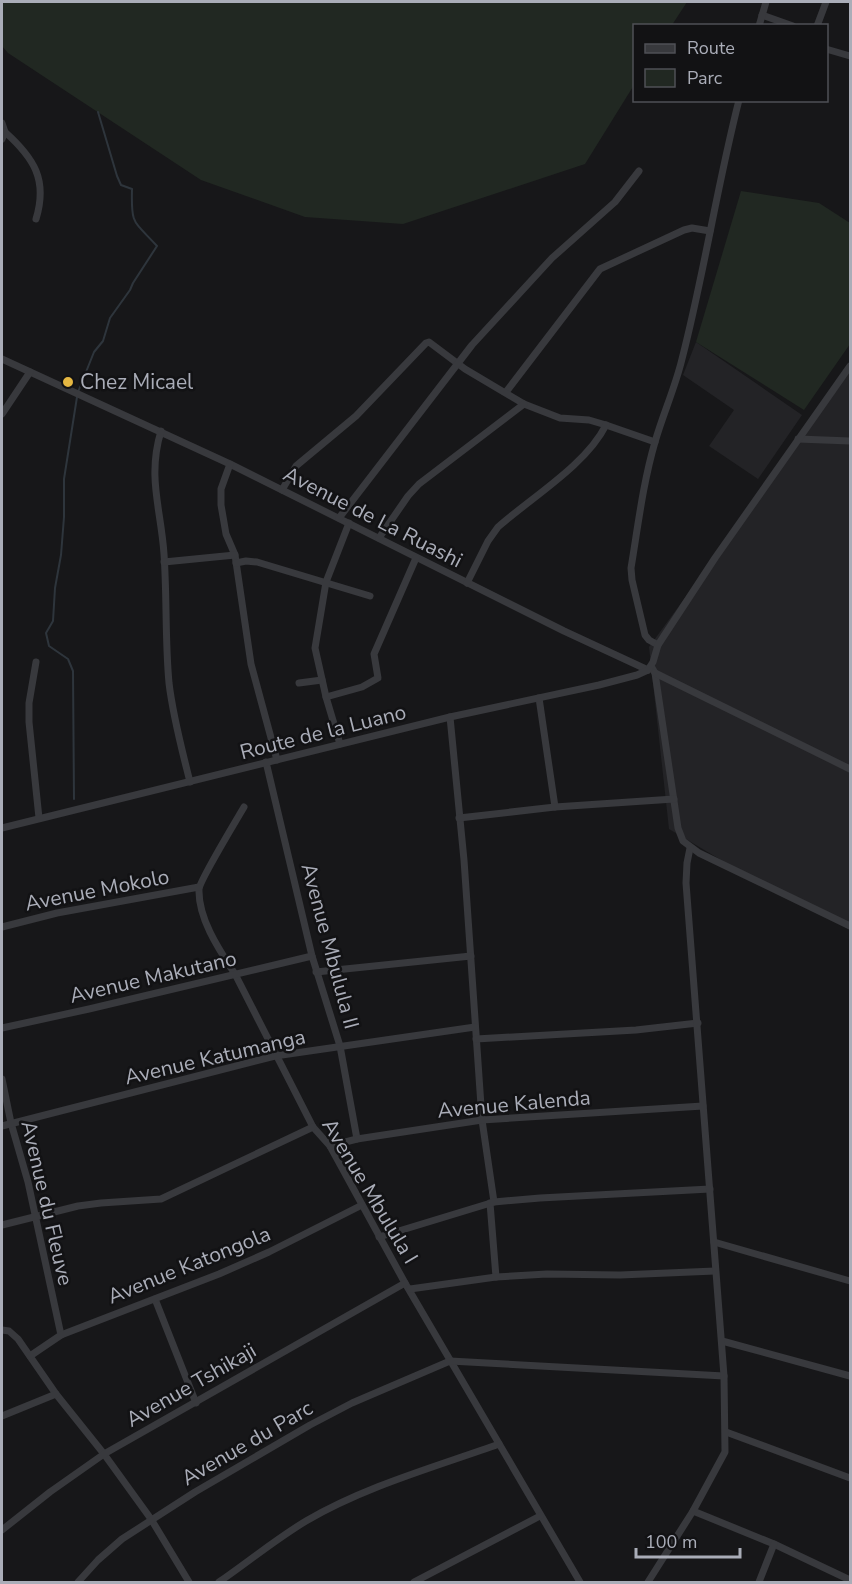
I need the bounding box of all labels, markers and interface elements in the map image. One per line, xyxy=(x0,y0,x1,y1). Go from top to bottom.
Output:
legend xyxy=(633,24,828,102)
text: Route xyxy=(687,36,735,60)
text: Parc xyxy=(687,66,722,90)
place label: Chez Micael xyxy=(80,368,194,396)
marker: Chez Micael xyxy=(61,375,75,389)
street label: Avenue de La Ruashi xyxy=(279,460,467,574)
street label: Route de la Luano xyxy=(237,698,409,766)
street label: Avenue Mbulula II xyxy=(294,860,366,1032)
street label: Avenue Mokolo xyxy=(23,862,171,918)
street label: Avenue Makutano xyxy=(67,944,239,1010)
street label: Avenue Katumanga xyxy=(122,1023,308,1091)
street label: Avenue Kalenda xyxy=(436,1083,592,1125)
street label: Avenue Mbulula I xyxy=(316,1113,424,1269)
street label: Avenue du Fleuve xyxy=(14,1118,80,1288)
street label: Avenue Katongola xyxy=(103,1220,275,1310)
street label: Avenue Tshikaji xyxy=(121,1336,261,1434)
street label: Avenue du Parc xyxy=(176,1394,318,1492)
scale bar xyxy=(636,1521,740,1559)
text: 100 m xyxy=(645,1530,697,1554)

